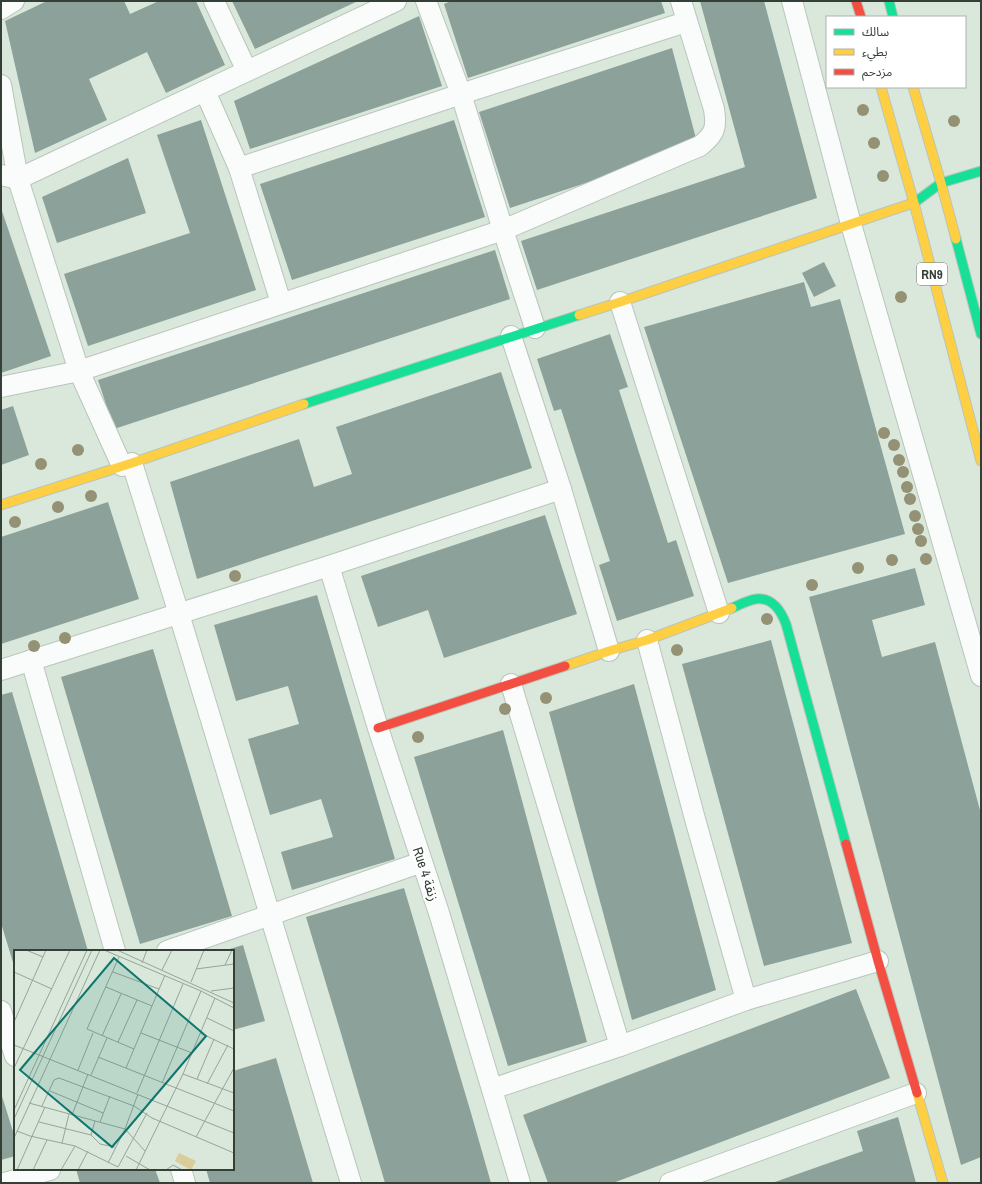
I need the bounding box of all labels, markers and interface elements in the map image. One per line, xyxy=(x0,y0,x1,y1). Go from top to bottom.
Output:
legend xyxy=(826,16,966,88)
text: سالك xyxy=(862,24,889,40)
text: بطيء xyxy=(862,44,888,62)
text: مزدحم xyxy=(862,64,892,81)
road number: RN9 xyxy=(917,263,947,285)
street label: Rue 4 زنقة xyxy=(409,845,443,903)
inset map xyxy=(14,950,234,1170)

